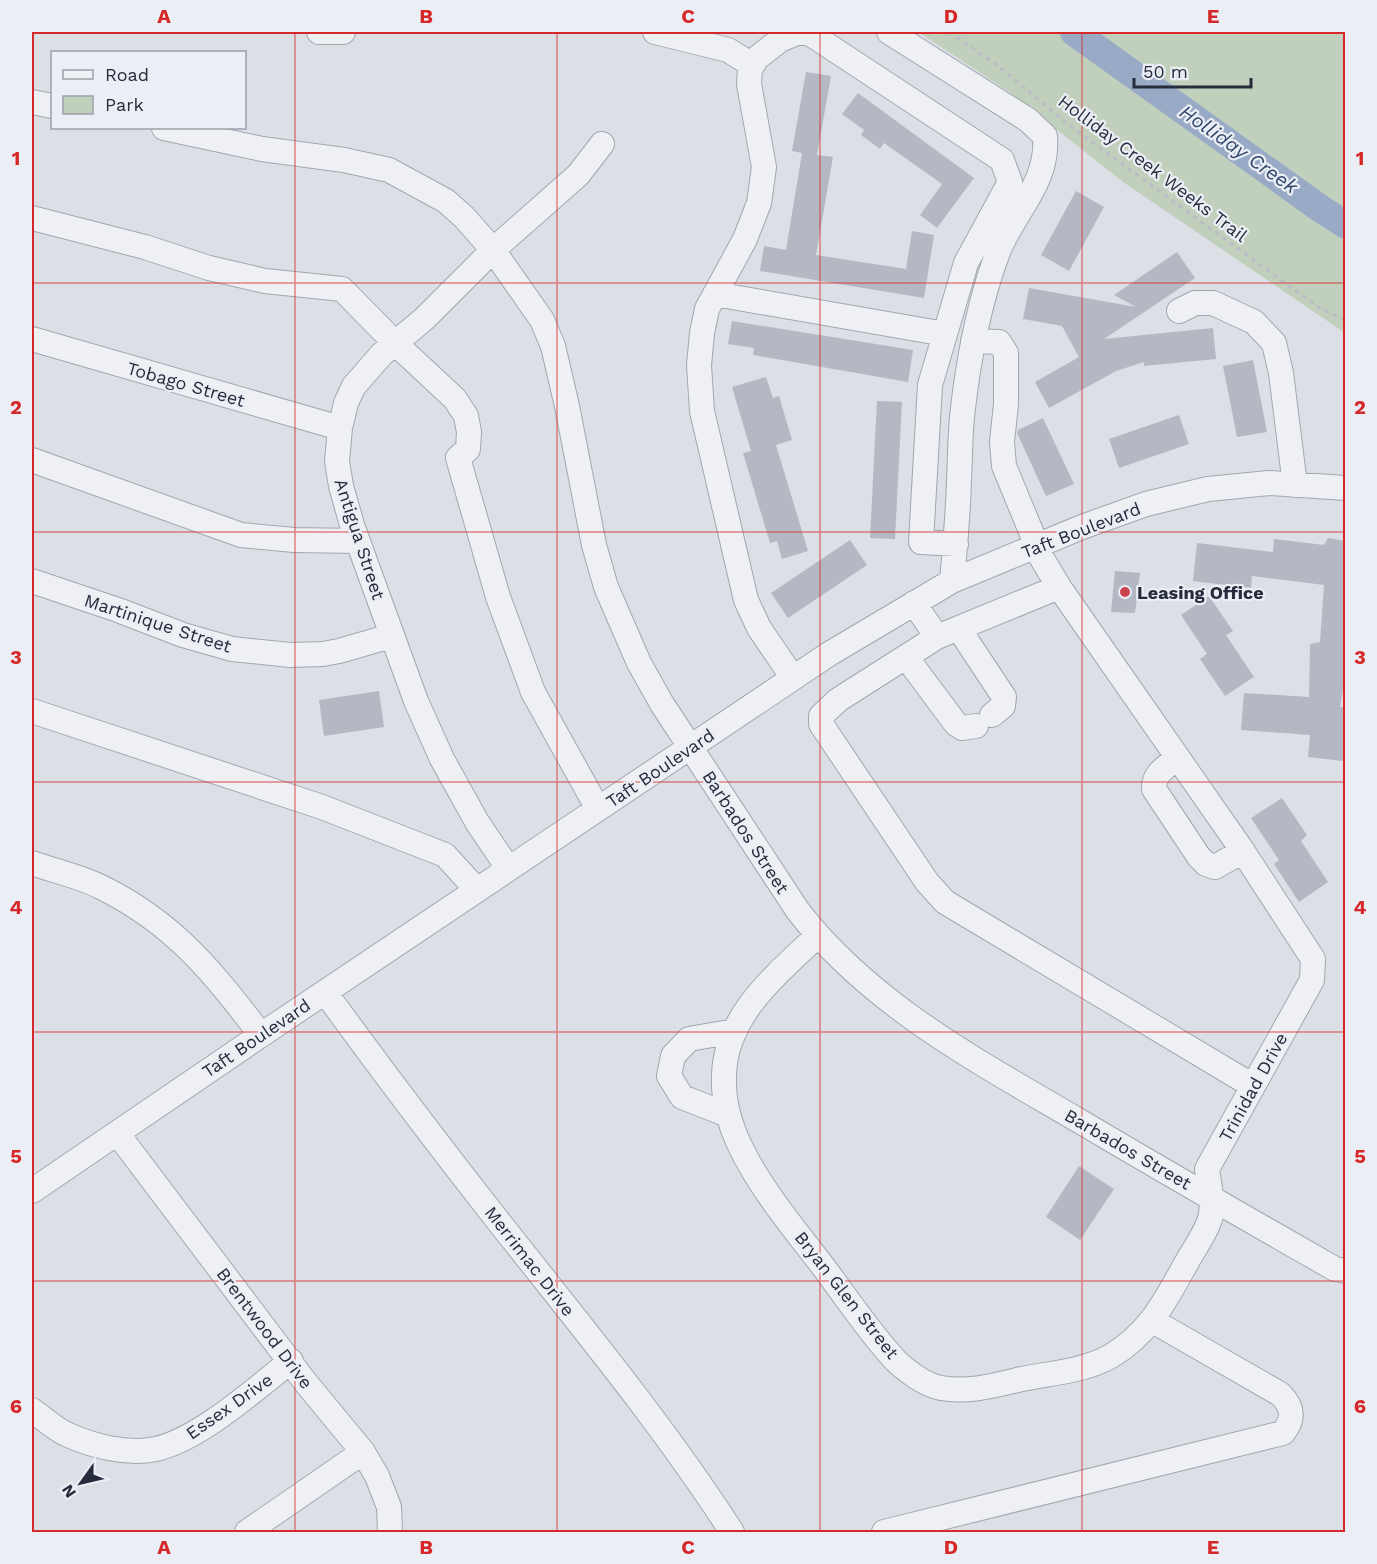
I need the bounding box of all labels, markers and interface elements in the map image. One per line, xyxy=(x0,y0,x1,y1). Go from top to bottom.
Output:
text: A xyxy=(157,4,171,28)
text: B xyxy=(419,4,433,28)
text: C xyxy=(681,4,695,28)
text: D xyxy=(944,4,958,28)
text: E xyxy=(1207,4,1219,28)
legend xyxy=(51,51,246,129)
scale bar xyxy=(1134,51,1251,89)
text: 50 m xyxy=(1143,61,1188,82)
text: Road xyxy=(105,64,149,85)
street label: Holliday Creek Weeks Trail xyxy=(1054,90,1252,246)
text: Park xyxy=(105,94,144,115)
water label: Holliday Creek xyxy=(1175,99,1304,199)
text: 1 xyxy=(12,146,20,170)
text: 1 xyxy=(1356,146,1364,170)
street label: Tobago Street xyxy=(125,357,248,411)
text: 2 xyxy=(10,395,22,419)
text: 2 xyxy=(1354,395,1366,419)
street label: Antigua Street xyxy=(331,476,390,603)
street label: Taft Boulevard xyxy=(1018,498,1144,562)
place label: Leasing Office xyxy=(1137,582,1264,603)
marker: Leasing Office xyxy=(1118,585,1132,599)
street label: Martinique Street xyxy=(82,589,235,657)
text: 3 xyxy=(10,645,22,669)
text: 3 xyxy=(1354,645,1366,669)
street label: Taft Boulevard xyxy=(602,724,718,812)
street label: Barbados Street xyxy=(698,766,794,898)
text: 4 xyxy=(10,895,23,919)
text: 4 xyxy=(1354,895,1367,919)
street label: Taft Boulevard xyxy=(198,994,314,1082)
street label: Trinidad Drive xyxy=(1214,1029,1292,1145)
street label: Barbados Street xyxy=(1061,1104,1195,1194)
text: 5 xyxy=(10,1144,22,1168)
text: 5 xyxy=(1354,1144,1366,1168)
street label: Merrimac Drive xyxy=(481,1202,579,1320)
street label: Bryan Glen Street xyxy=(791,1227,904,1363)
street label: Brentwood Drive xyxy=(213,1263,317,1393)
street label: Essex Drive xyxy=(182,1369,276,1443)
text: 6 xyxy=(10,1394,22,1418)
text: 6 xyxy=(1354,1394,1366,1418)
north arrow xyxy=(51,1453,111,1513)
text: N xyxy=(58,1481,80,1501)
text: A xyxy=(157,1535,171,1559)
text: B xyxy=(419,1535,433,1559)
text: C xyxy=(681,1535,695,1559)
text: D xyxy=(944,1535,958,1559)
text: E xyxy=(1207,1535,1219,1559)

